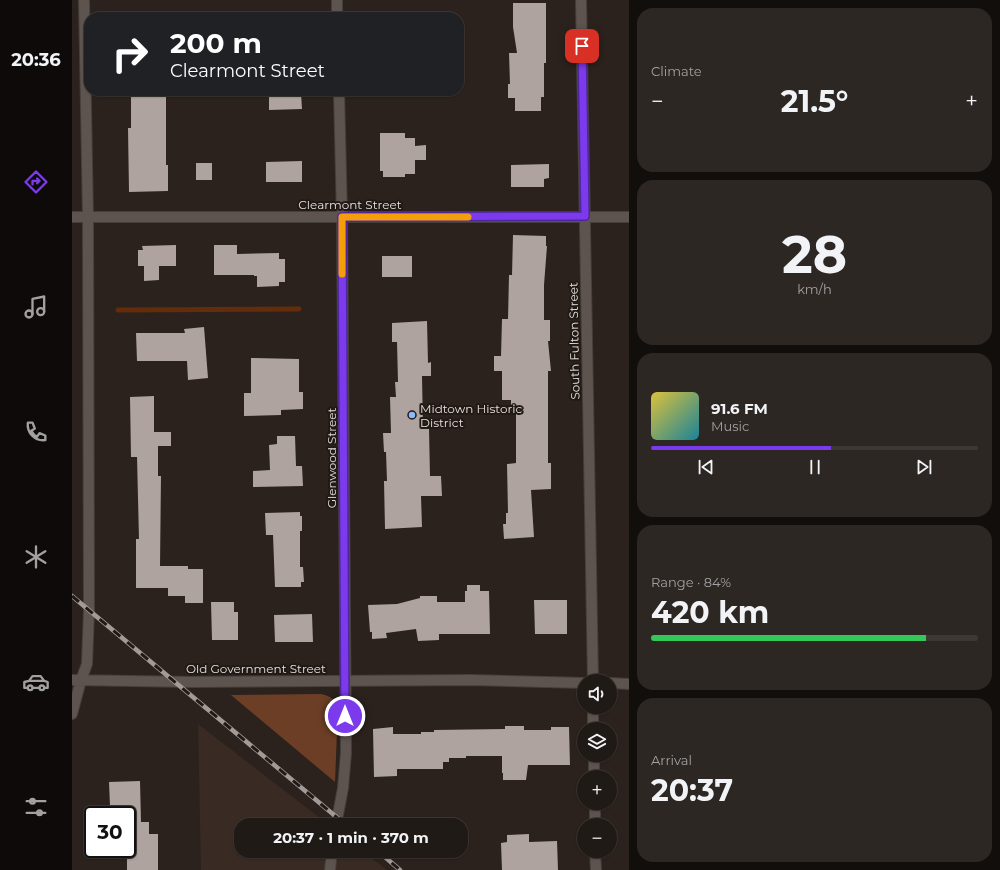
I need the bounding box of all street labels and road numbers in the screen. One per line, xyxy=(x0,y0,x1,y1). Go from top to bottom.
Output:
street label: Clearmont Street xyxy=(298,197,402,212)
street label: South Fulton Street xyxy=(565,282,583,400)
street label: Glenwood Street xyxy=(324,408,339,508)
street label: Old Government Street xyxy=(186,661,326,676)

